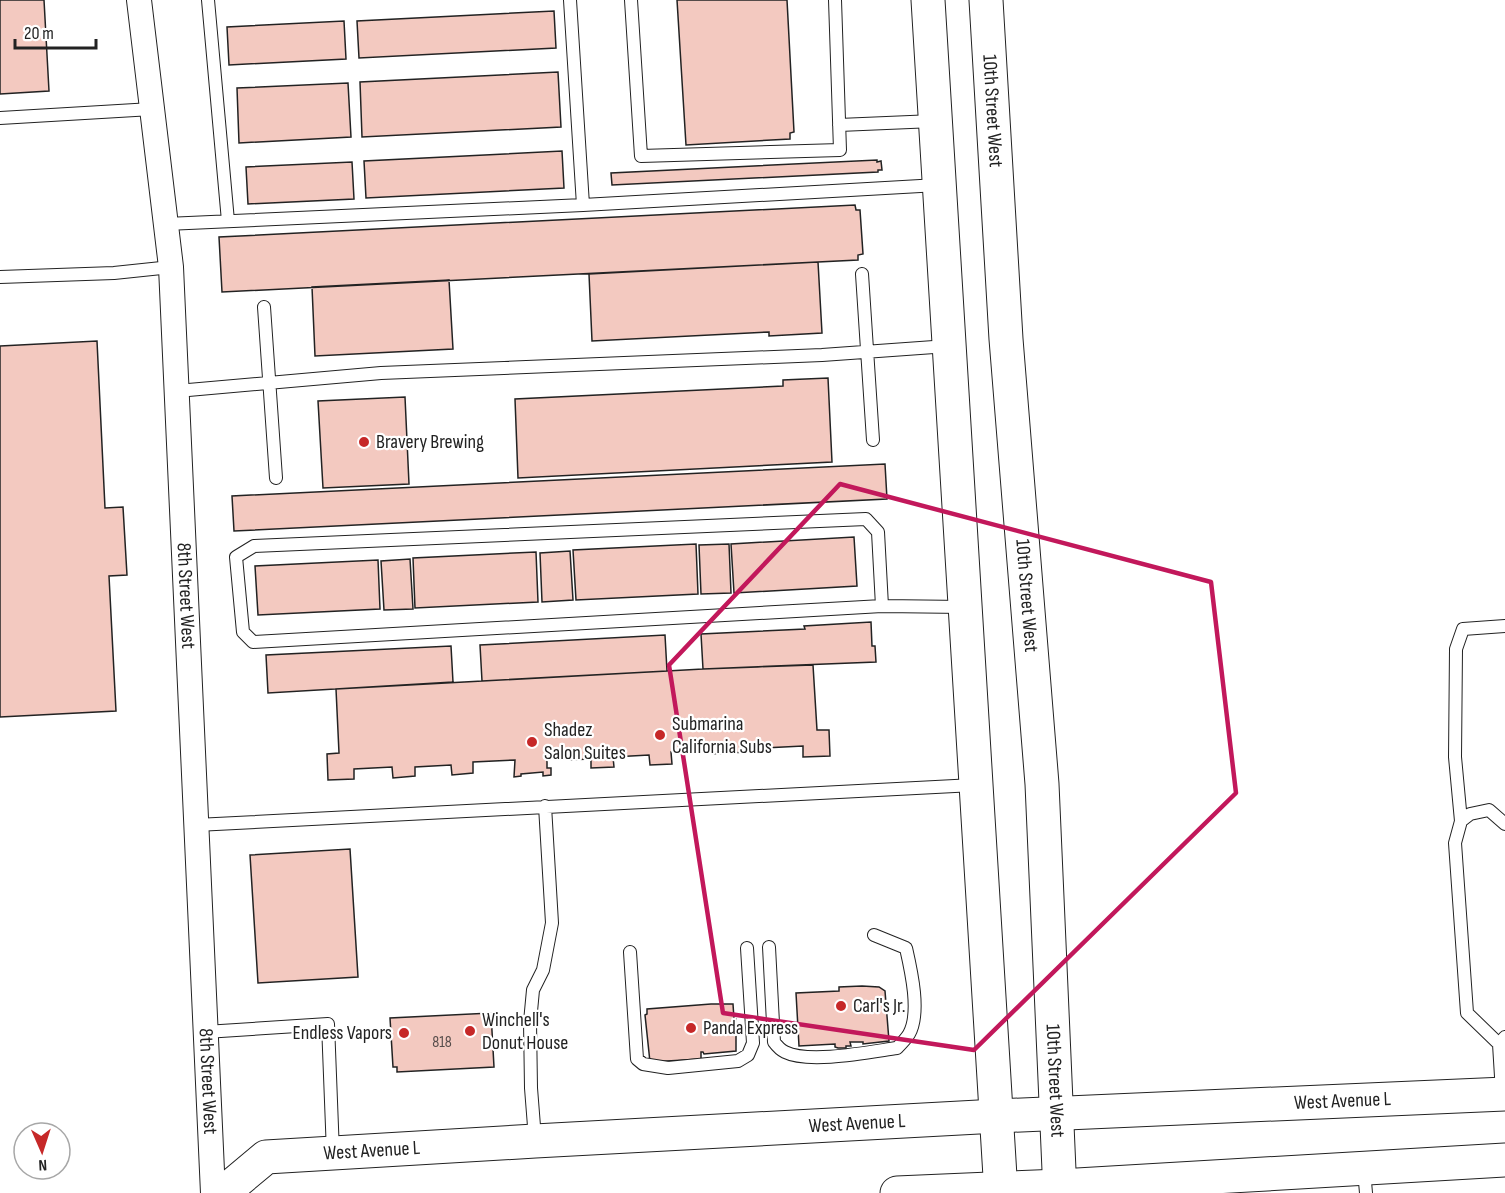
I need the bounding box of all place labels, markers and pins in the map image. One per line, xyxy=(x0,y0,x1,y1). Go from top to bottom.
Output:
place label: Bravery Brewing xyxy=(376,430,484,454)
marker: Bravery Brewing xyxy=(357,435,371,449)
place label: Submarina California Subs xyxy=(672,712,772,759)
place label: Shadez Salon Suites xyxy=(544,718,626,765)
marker: Submarina California Subs xyxy=(653,728,667,742)
marker: Shadez Salon Suites xyxy=(525,735,539,749)
place label: Carl's Jr. xyxy=(853,994,906,1018)
marker: Carl's Jr. xyxy=(834,999,848,1013)
place label: Winchell's Donut House xyxy=(482,1008,568,1055)
place label: Panda Express xyxy=(703,1016,798,1040)
place label: Endless Vapors xyxy=(293,1021,392,1045)
marker: Panda Express xyxy=(684,1021,698,1035)
marker: Winchell's Donut House xyxy=(463,1024,477,1038)
marker: Endless Vapors xyxy=(397,1026,411,1040)

